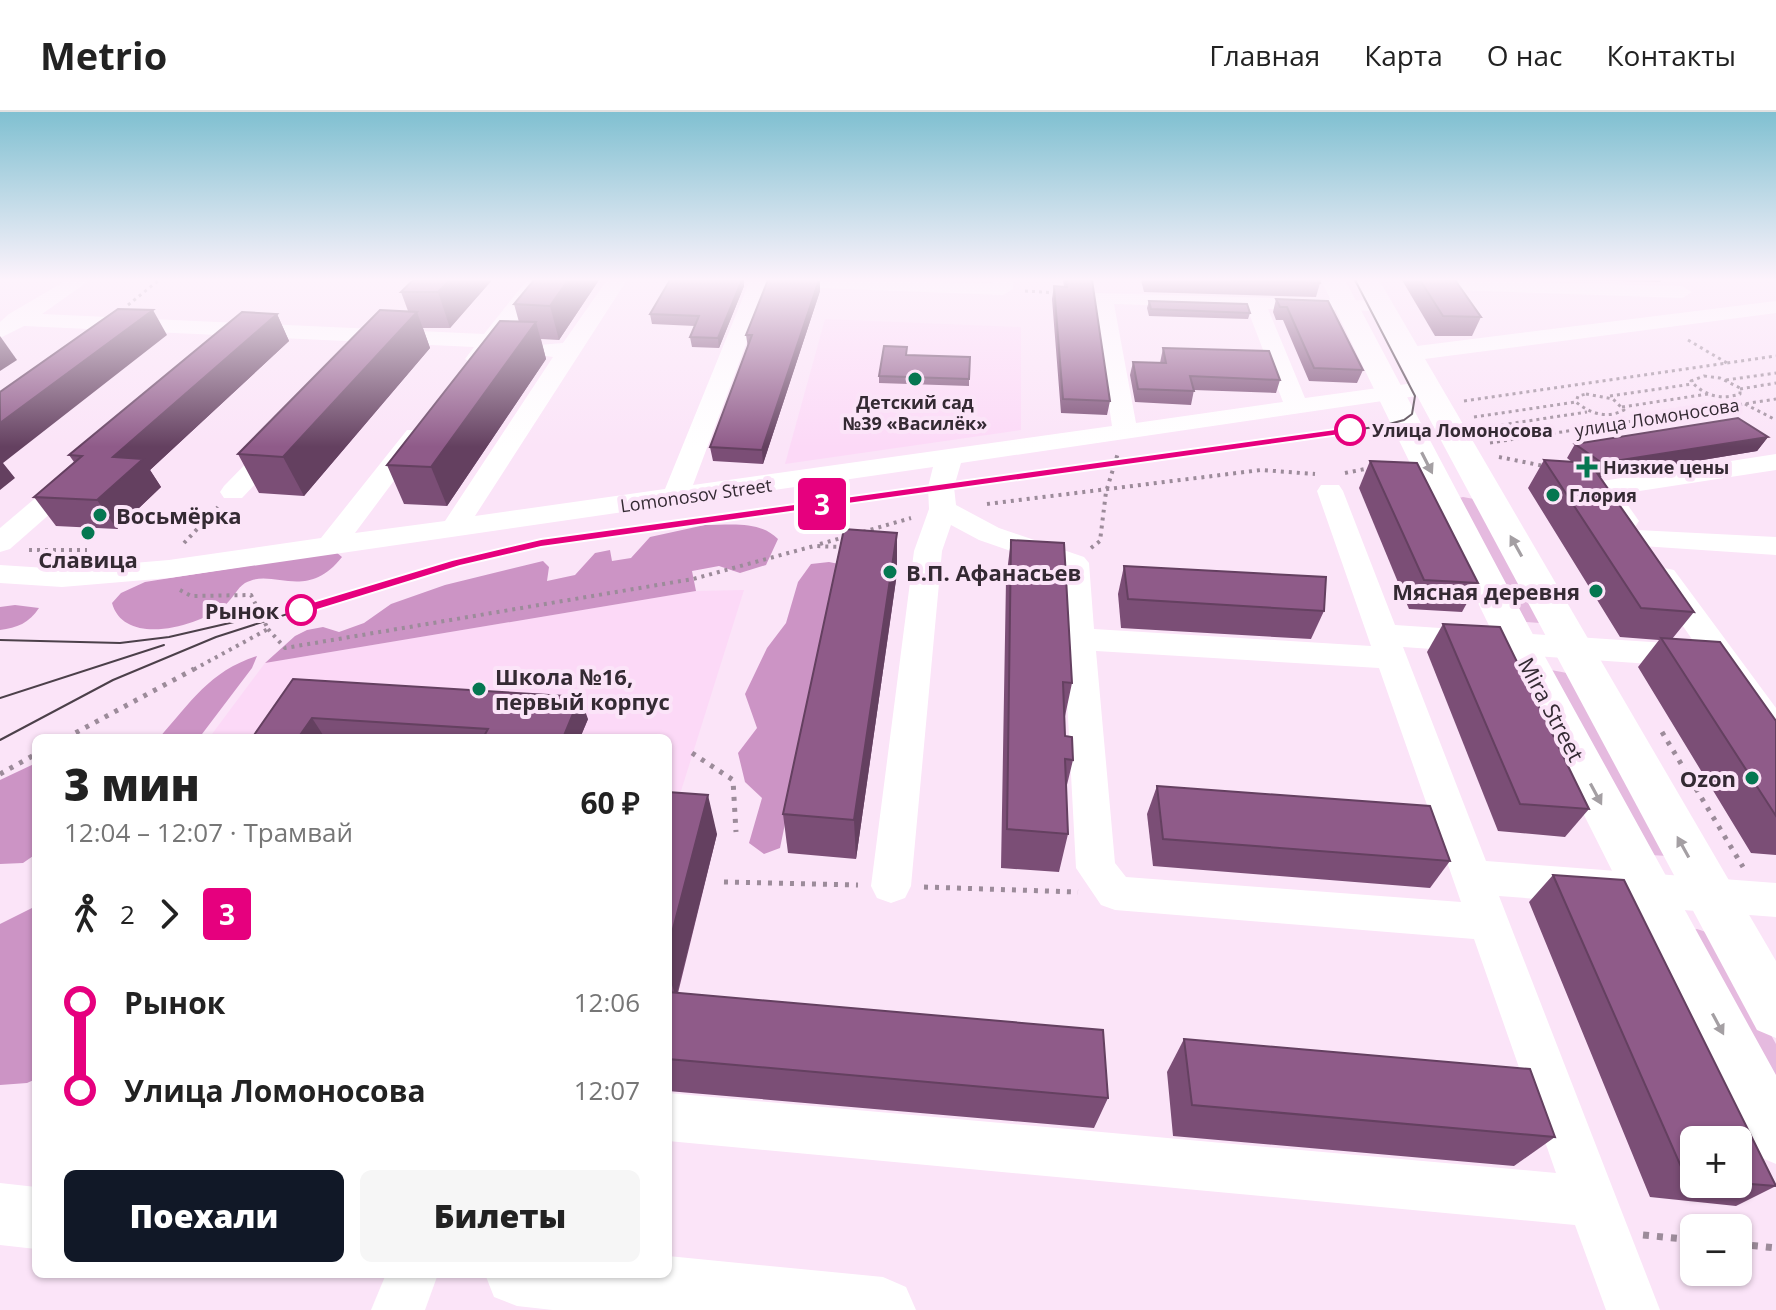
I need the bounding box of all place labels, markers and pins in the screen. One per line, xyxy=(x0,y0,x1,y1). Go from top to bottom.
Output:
marker: Детский сад №39 «Василёк» xyxy=(906,370,924,388)
place label: Детский сад №39 «Василёк» xyxy=(843,390,987,435)
marker: Улица Ломоносова xyxy=(1335,415,1365,445)
place label: Улица Ломоносова xyxy=(1372,418,1553,442)
place label: Низкие цены xyxy=(1603,455,1729,479)
marker: Низкие цены xyxy=(1578,458,1596,476)
place label: Глория xyxy=(1569,483,1637,507)
marker: Глория xyxy=(1544,486,1562,504)
place label: Восьмёрка xyxy=(116,500,242,530)
marker: Восьмёрка xyxy=(91,506,109,524)
marker: Славица xyxy=(79,524,97,542)
place label: Славица xyxy=(38,544,138,574)
place label: В.П. Афанасьев xyxy=(906,557,1081,587)
marker: В.П. Афанасьев xyxy=(881,563,899,581)
place label: Мясная деревня xyxy=(1392,576,1580,606)
marker: Мясная деревня xyxy=(1587,582,1605,600)
place label: Рынок xyxy=(205,595,279,625)
marker: Рынок xyxy=(286,595,316,625)
place label: Школа №16, первый корпус xyxy=(495,661,670,716)
marker: Школа №16, первый корпус xyxy=(470,680,488,698)
place label: Ozon xyxy=(1680,763,1736,793)
marker: Ozon xyxy=(1743,769,1761,787)

